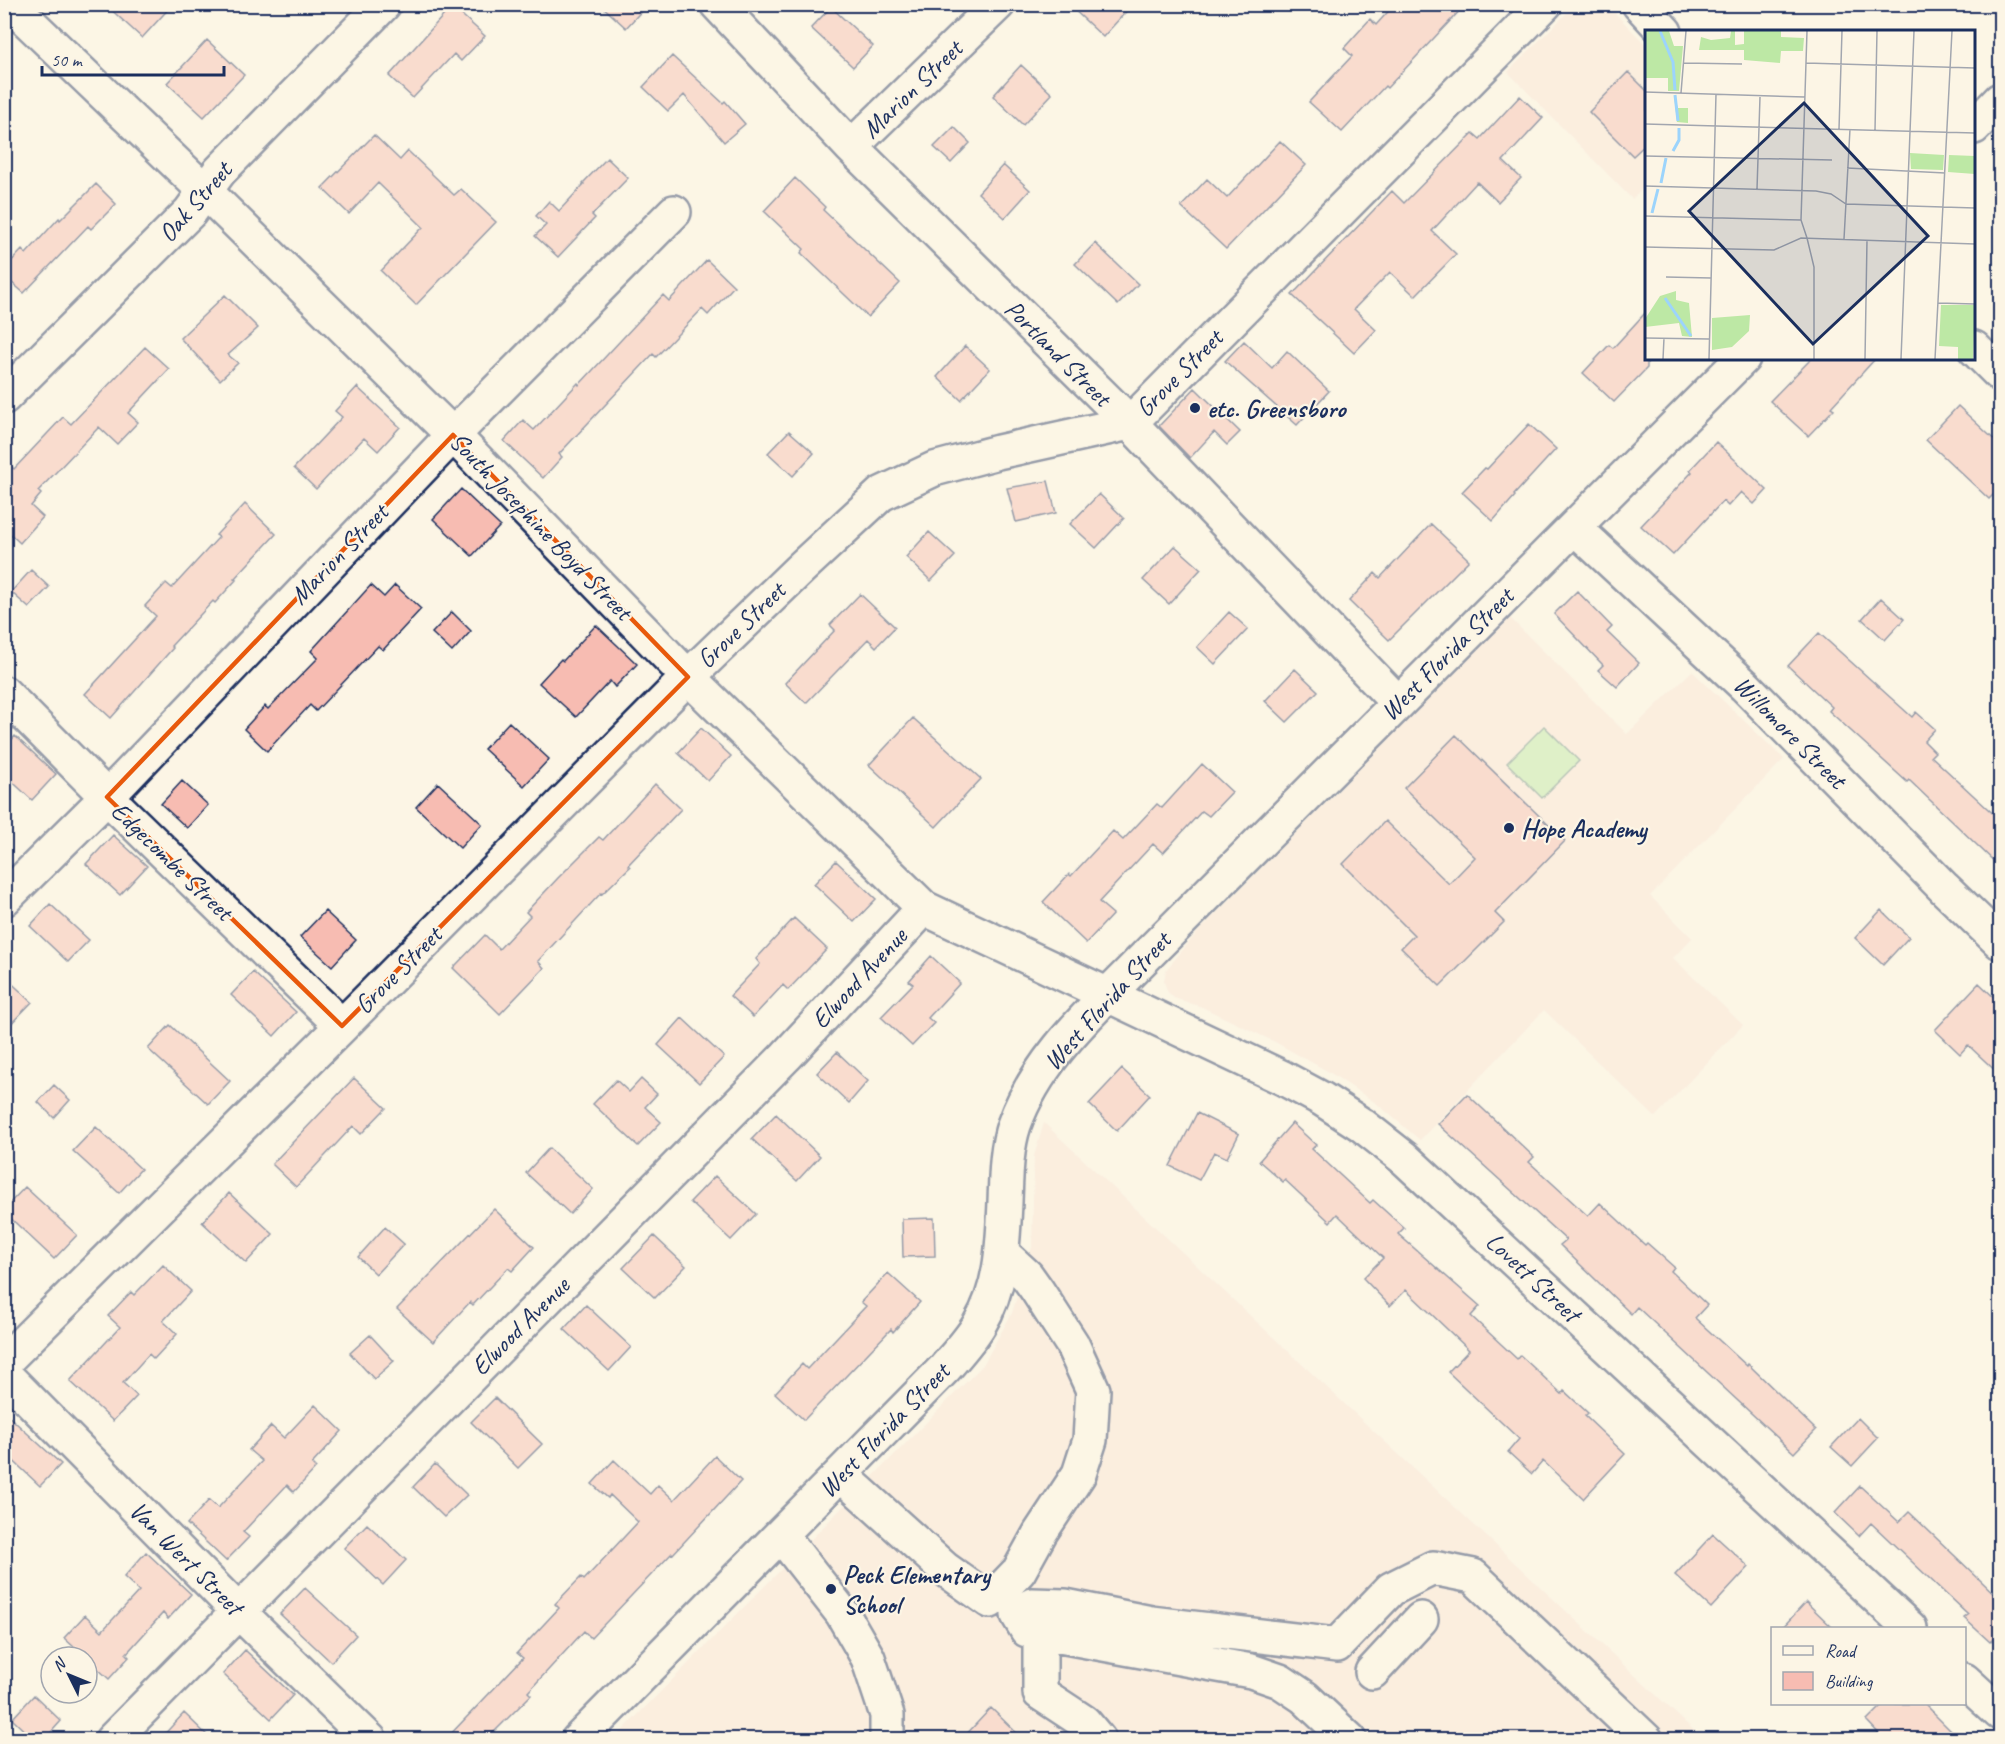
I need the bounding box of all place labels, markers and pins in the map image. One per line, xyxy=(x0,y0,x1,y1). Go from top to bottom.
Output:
place label: etc. Greensboro xyxy=(1207,392,1347,425)
marker: etc. Greensboro xyxy=(1188,401,1202,415)
place label: Hope Academy xyxy=(1521,812,1649,845)
marker: Hope Academy xyxy=(1502,821,1516,835)
place label: Peck Elementary School xyxy=(843,1558,992,1621)
marker: Peck Elementary School xyxy=(824,1582,838,1596)

